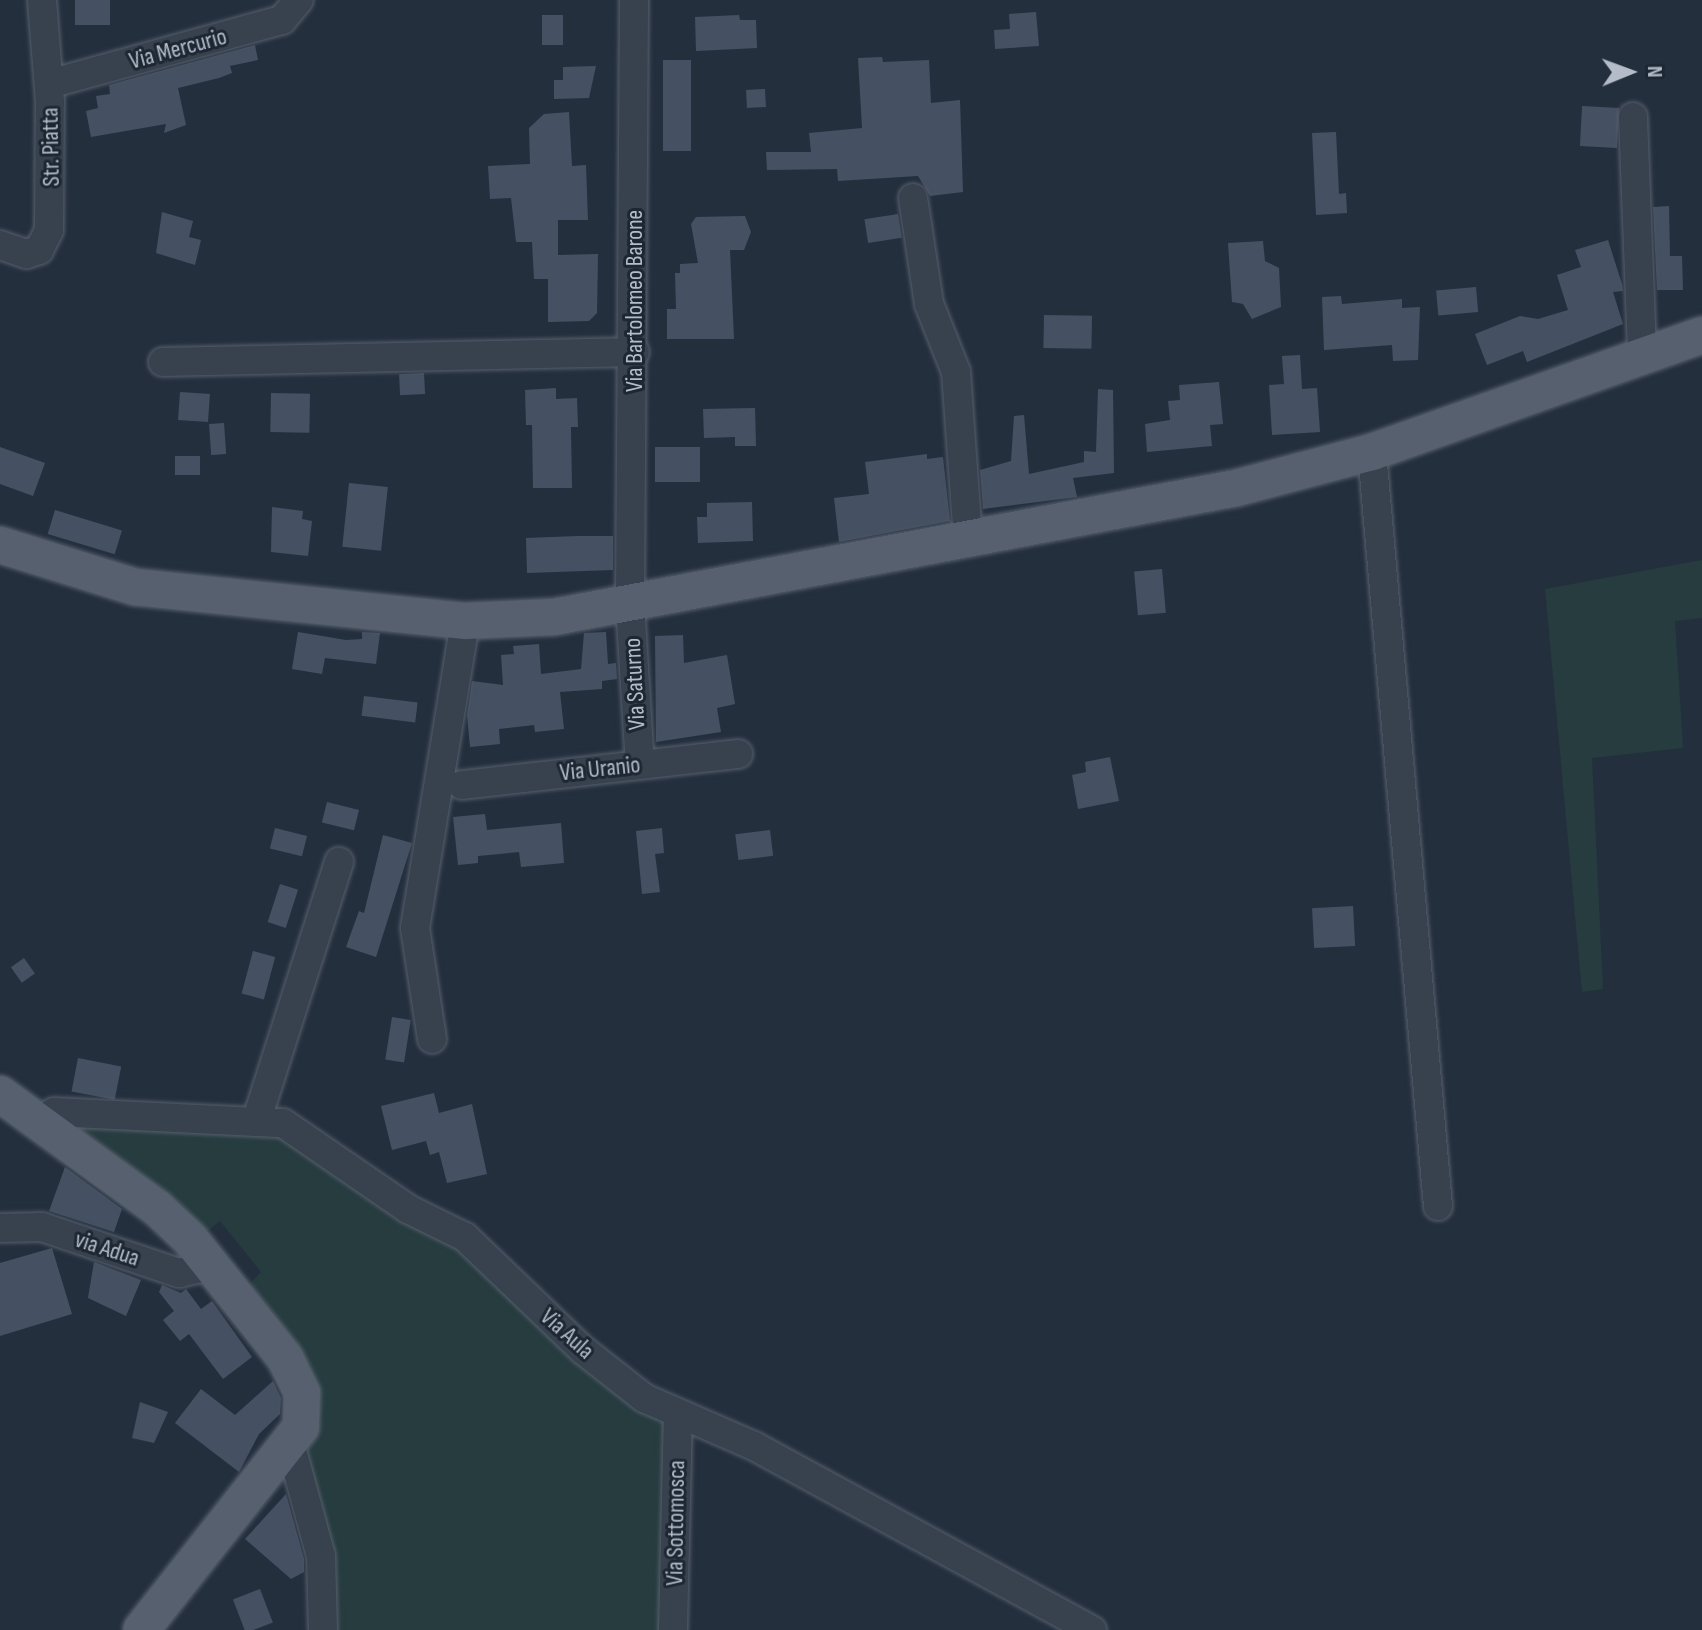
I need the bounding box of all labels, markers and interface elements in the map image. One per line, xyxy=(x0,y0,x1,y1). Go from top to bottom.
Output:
street label: Via Mercurio xyxy=(126,22,230,76)
north arrow xyxy=(1590,32,1670,112)
text: N xyxy=(1641,65,1668,78)
street label: Str. Piatta xyxy=(36,107,66,187)
street label: Via Bartolomeo Barone xyxy=(621,210,649,392)
street label: Via Saturno xyxy=(618,637,652,731)
street label: Via Uranio xyxy=(558,750,642,788)
street label: via Adua xyxy=(71,1225,143,1273)
street label: Via Aula xyxy=(534,1302,600,1366)
street label: Via Sottomosca xyxy=(661,1460,691,1586)

